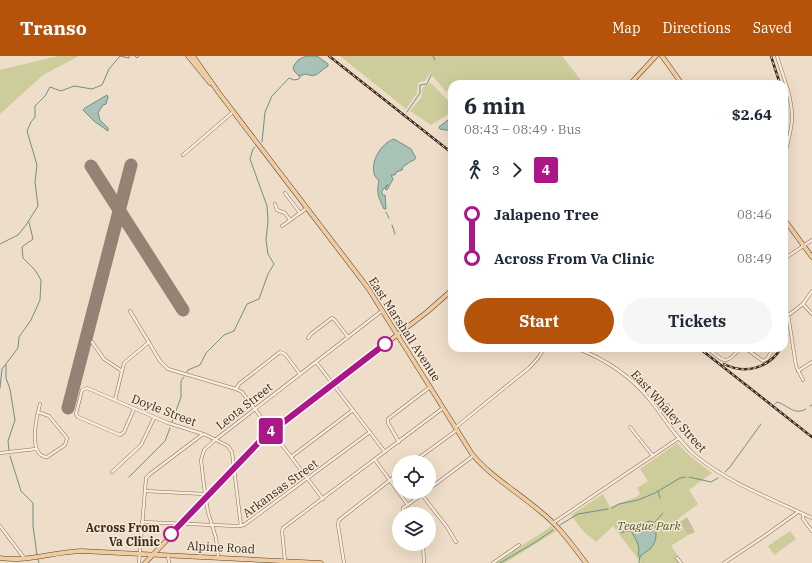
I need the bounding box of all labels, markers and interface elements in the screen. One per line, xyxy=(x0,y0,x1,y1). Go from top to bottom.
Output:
text: Transo xyxy=(20,16,87,40)
text: Map xyxy=(612,19,641,37)
text: Directions xyxy=(663,19,731,37)
text: Saved xyxy=(753,19,792,37)
text: 6 min xyxy=(464,91,526,120)
text: $2.64 xyxy=(732,105,772,124)
text: 08:43 – 08:49 · Bus xyxy=(464,121,581,138)
icon: walk xyxy=(464,159,486,181)
icon: forward xyxy=(506,159,528,181)
text: 4 xyxy=(542,161,550,179)
text: 3 xyxy=(492,162,500,179)
text: Jalapeno Tree xyxy=(494,205,599,224)
text: 08:46 xyxy=(737,206,772,223)
text: Across From Va Clinic xyxy=(494,249,655,268)
text: 08:49 xyxy=(737,250,772,267)
street label: East Marshall Avenue xyxy=(366,274,444,384)
button: Start xyxy=(464,298,614,344)
button: Tickets xyxy=(622,298,772,344)
unlabelled marker xyxy=(377,336,393,352)
street label: East Whaley Street xyxy=(628,367,710,455)
street label: Leota Street xyxy=(213,379,275,433)
street label: Doyle Street xyxy=(130,391,198,429)
line badge: 4 xyxy=(258,418,284,444)
text: 4 xyxy=(267,422,275,440)
map controls xyxy=(392,455,436,551)
button: locate xyxy=(392,455,436,499)
street label: Arkansas Street xyxy=(239,456,321,520)
button: layers xyxy=(392,507,436,551)
park label: Teague Park xyxy=(617,518,682,533)
place label: Across From Va Clinic xyxy=(86,520,161,549)
marker: Across From Va Clinic xyxy=(163,526,179,542)
street label: Alpine Road xyxy=(186,538,256,556)

